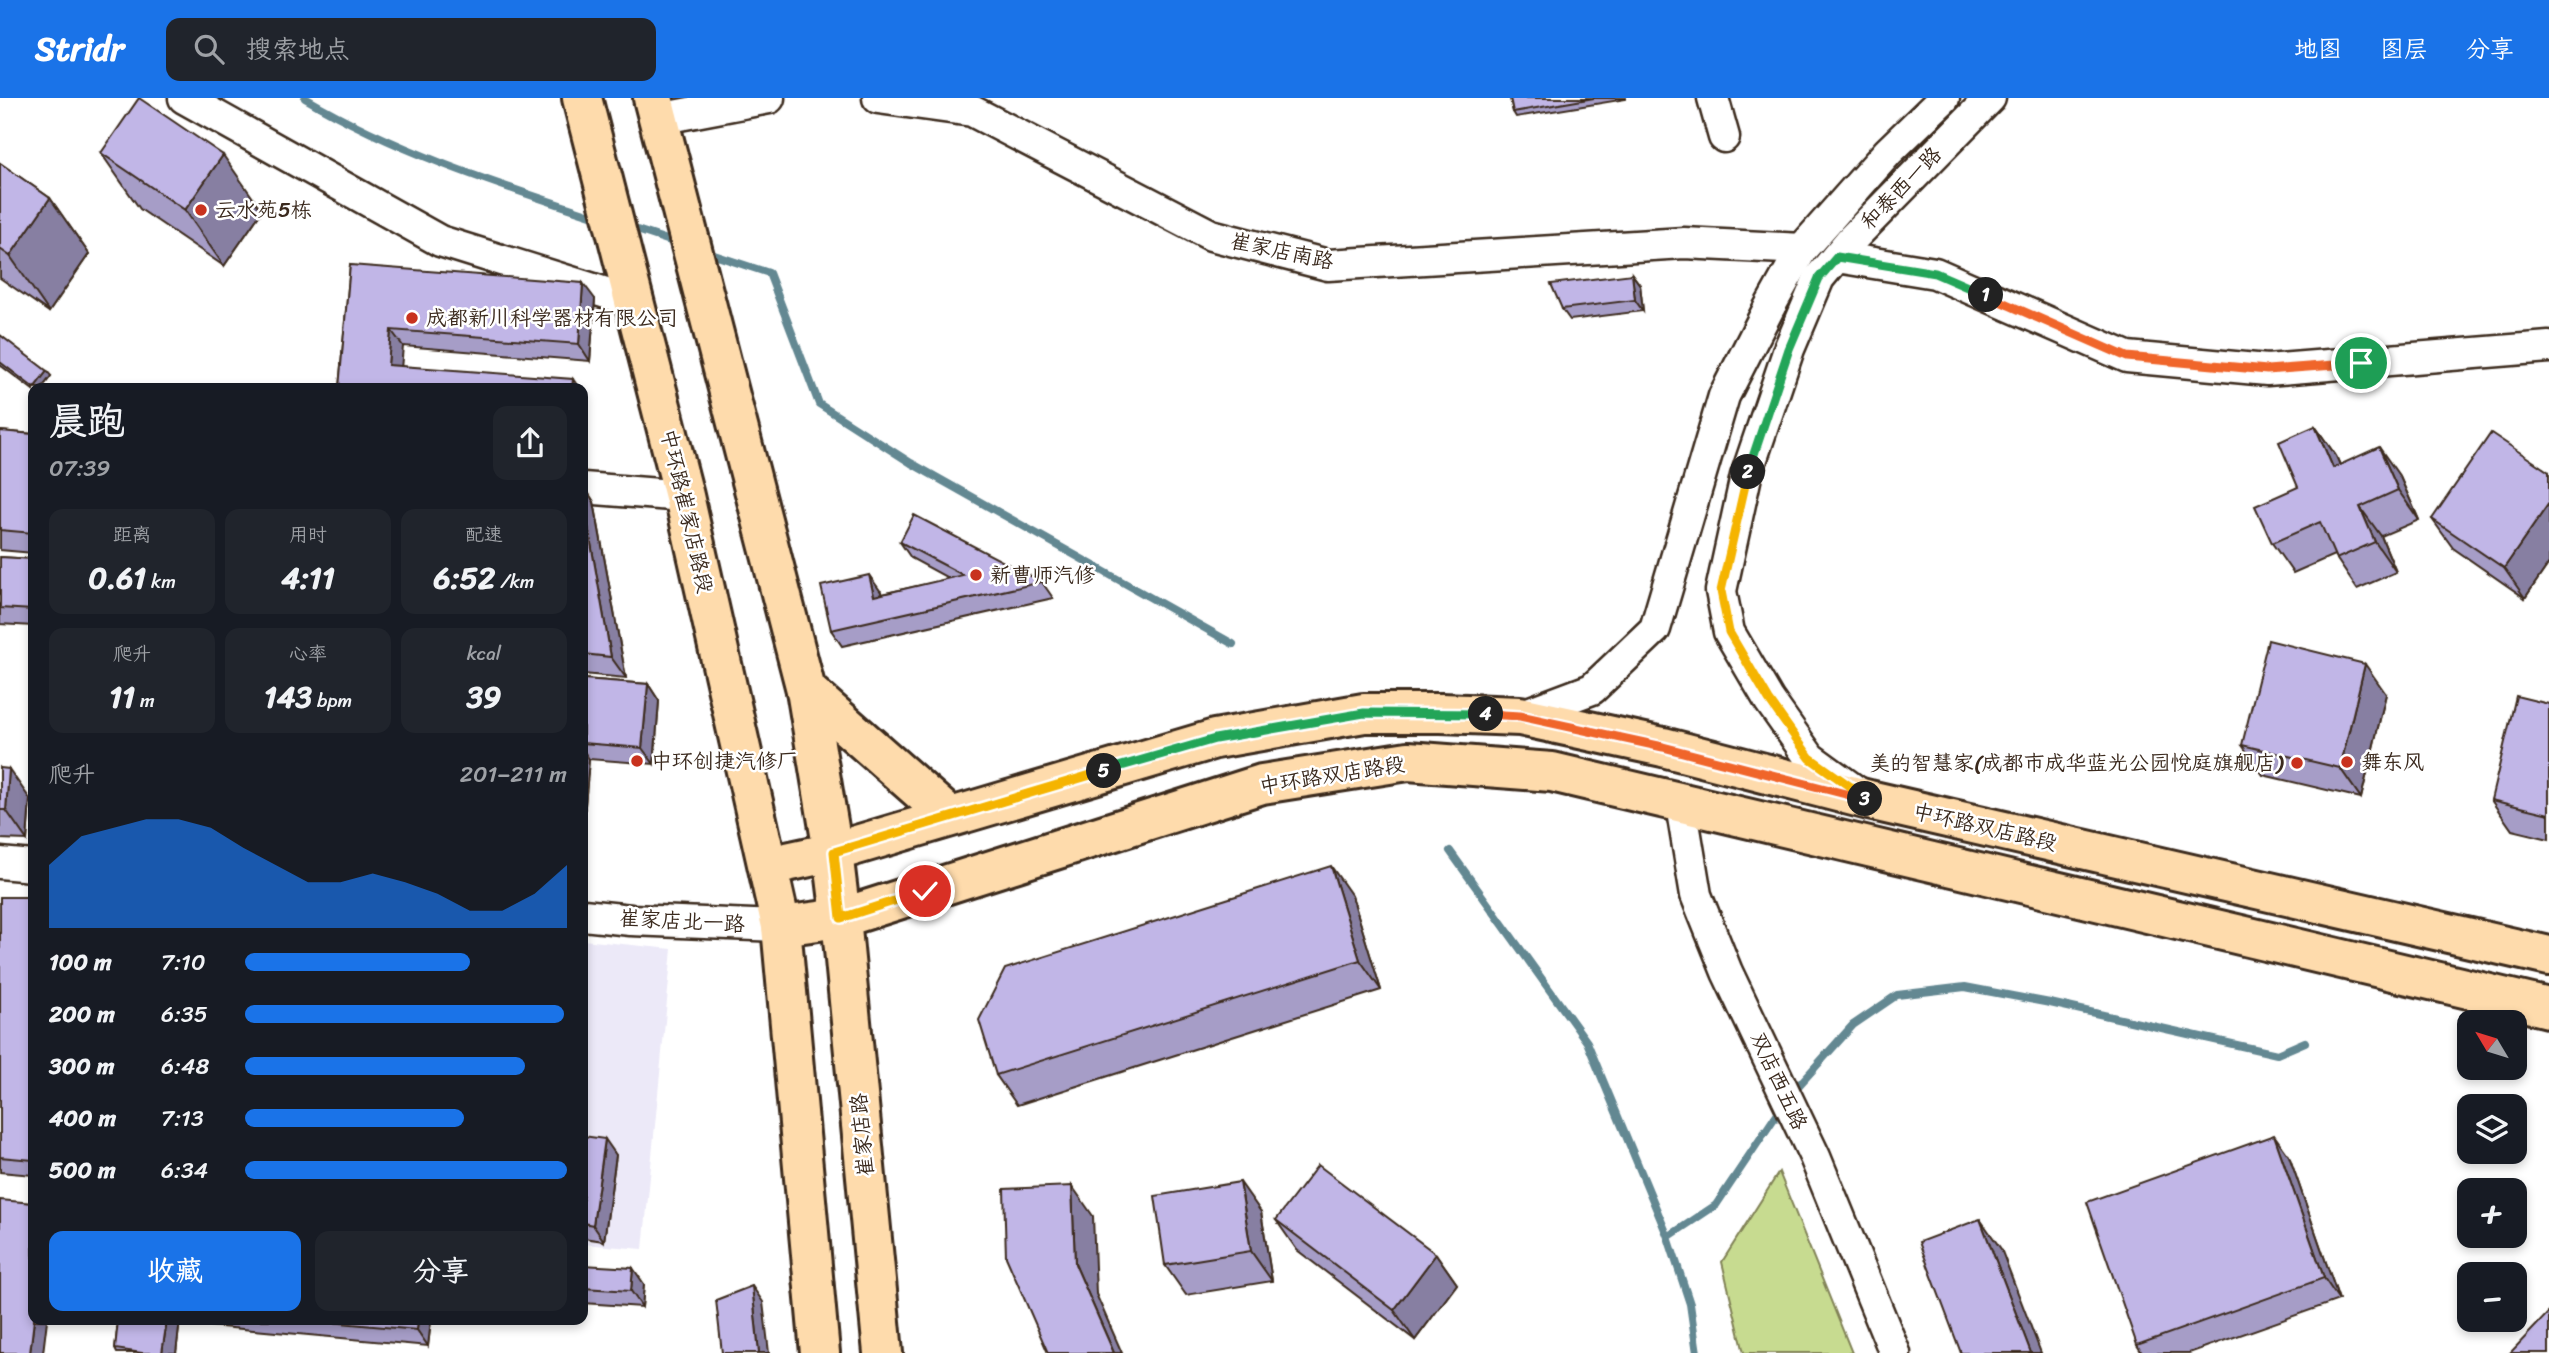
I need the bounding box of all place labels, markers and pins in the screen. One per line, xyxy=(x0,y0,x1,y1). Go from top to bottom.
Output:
place label: 云水苑5栋 xyxy=(215,191,312,229)
marker: 云水苑5栋 xyxy=(193,202,209,218)
pin: 1 xyxy=(1968,278,2004,312)
place label: 成都新川科学器材有限公司 xyxy=(426,299,678,337)
marker: 成都新川科学器材有限公司 xyxy=(404,310,420,326)
pin xyxy=(2331,333,2391,393)
pin: 2 xyxy=(1730,454,1766,490)
place label: 新曹师汽修 xyxy=(990,556,1095,594)
marker: 新曹师汽修 xyxy=(968,567,984,583)
pin: 4 xyxy=(1468,696,1504,732)
place label: 中环创捷汽修厂 xyxy=(651,742,798,780)
place label: 舞东风 xyxy=(2361,743,2424,781)
place label: 美的智慧家(成都市成华蓝光公园悦庭旗舰店) xyxy=(1869,744,2285,782)
marker: 中环创捷汽修厂 xyxy=(629,753,645,769)
pin: 5 xyxy=(1086,754,1122,788)
marker: 舞东风 xyxy=(2339,754,2355,770)
marker: 美的智慧家(成都市成华蓝光公园悦庭旗舰店) xyxy=(2289,755,2305,771)
pin: 3 xyxy=(1848,782,1882,816)
pin xyxy=(895,861,955,921)

